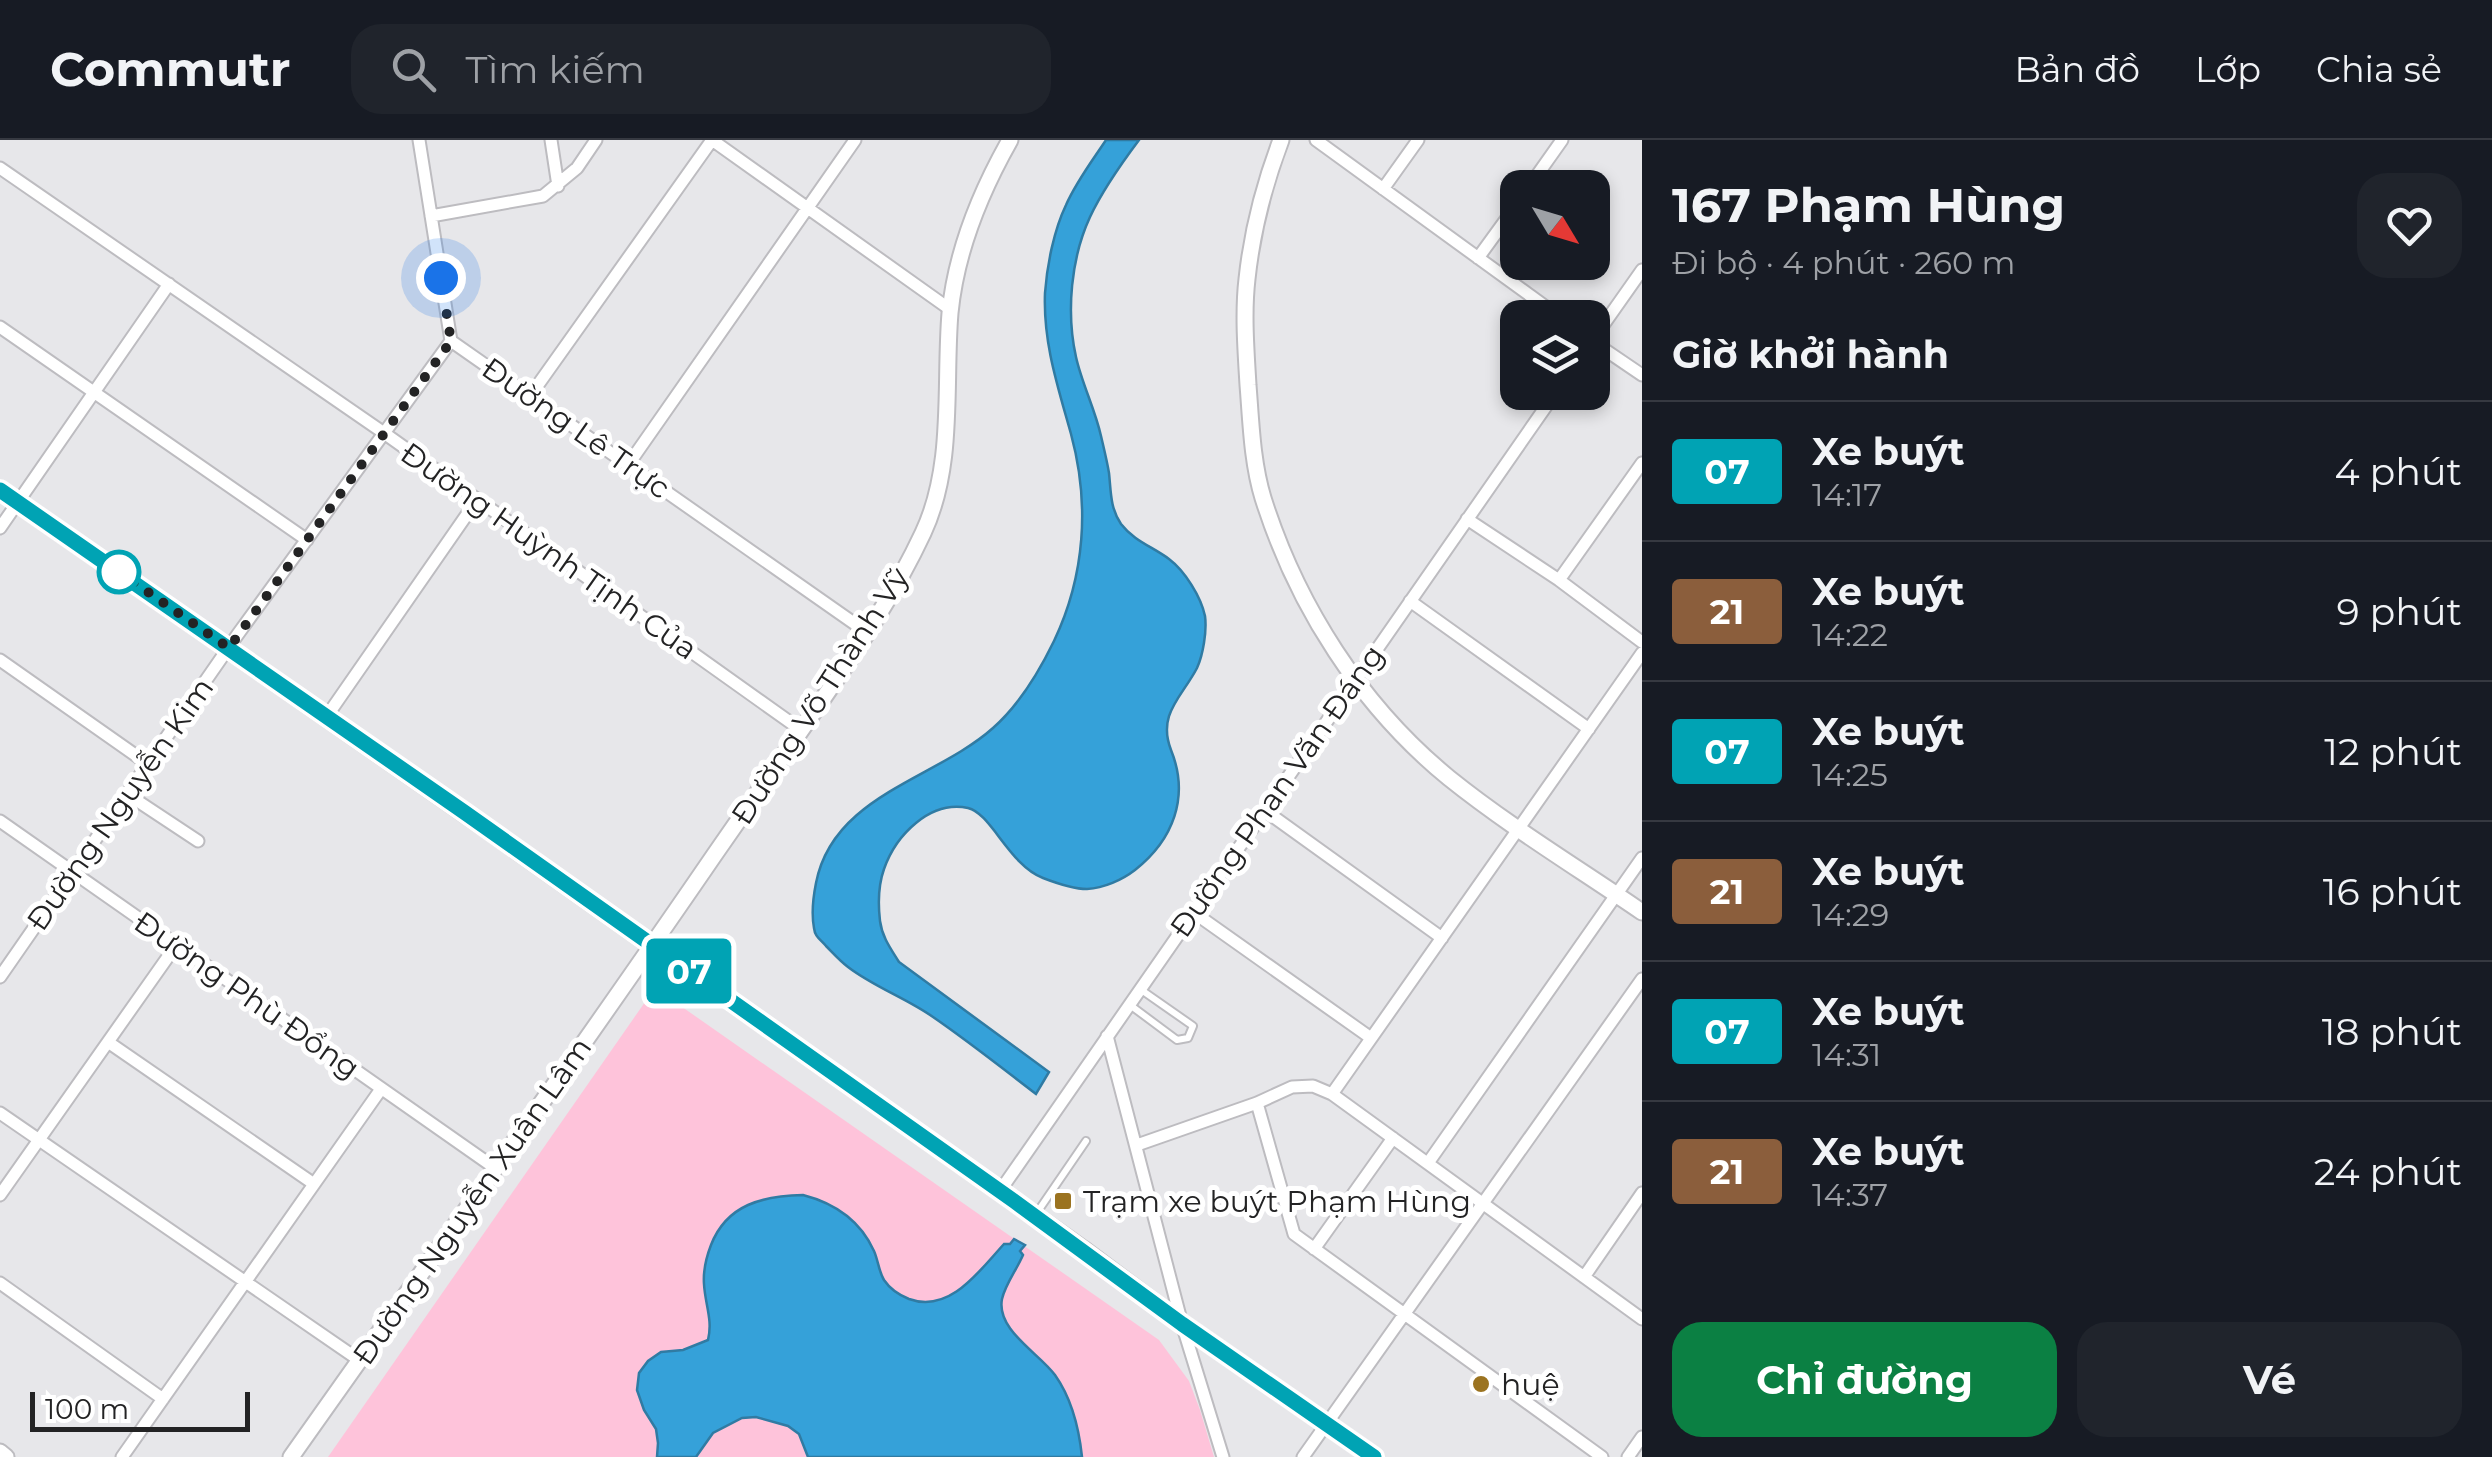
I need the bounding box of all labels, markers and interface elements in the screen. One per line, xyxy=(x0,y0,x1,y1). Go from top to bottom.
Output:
search box xyxy=(351,24,1051,114)
text: Commutr xyxy=(50,40,291,98)
icon: search xyxy=(386,42,441,97)
text: Tìm kiếm xyxy=(466,46,645,93)
text: Bản đồ xyxy=(2014,48,2140,91)
text: Lớp xyxy=(2195,48,2261,91)
text: Chia sẻ xyxy=(2316,48,2442,91)
north arrow xyxy=(1500,170,1610,280)
map controls xyxy=(1500,170,1610,410)
button: heart xyxy=(2357,173,2462,278)
text: 167 Phạm Hùng xyxy=(1672,176,2065,234)
text: Đi bộ · 4 phút · 260 m xyxy=(1672,243,2015,282)
your location xyxy=(416,253,466,303)
button: layers xyxy=(1500,300,1610,410)
text: Giờ khởi hành xyxy=(1672,331,1949,378)
street label: Đường Lê Trực xyxy=(475,349,677,507)
text: Xe buýt xyxy=(1812,428,1965,475)
street label: Đường Huỳnh Tịnh Của xyxy=(394,434,704,668)
text: 4 phút xyxy=(2335,448,2462,495)
text: 07 xyxy=(1704,450,1750,493)
text: 14:17 xyxy=(1812,475,1882,514)
unlabelled marker xyxy=(98,551,140,593)
street label: Đường Võ Thành Vỹ xyxy=(723,560,917,831)
text: Xe buýt xyxy=(1812,568,1965,615)
text: 9 phút xyxy=(2336,588,2462,635)
text: 21 xyxy=(1710,590,1744,633)
text: 14:22 xyxy=(1812,615,1888,654)
street label: Đường Phan Văn Đáng xyxy=(1162,638,1392,944)
street label: Đường Nguyễn Kim xyxy=(19,670,221,938)
text: Xe buýt xyxy=(1812,708,1965,755)
text: 12 phút xyxy=(2324,728,2462,775)
text: 07 xyxy=(1704,730,1750,773)
text: 14:25 xyxy=(1812,755,1888,794)
text: Xe buýt xyxy=(1812,848,1965,895)
text: 16 phút xyxy=(2323,868,2462,915)
text: 21 xyxy=(1710,870,1744,913)
text: 14:29 xyxy=(1812,895,1889,934)
street label: Đường Phù Đổng xyxy=(127,903,367,1087)
line badge: 07 xyxy=(644,938,734,1004)
text: 07 xyxy=(666,950,712,993)
text: Xe buýt xyxy=(1812,988,1965,1035)
text: 18 phút xyxy=(2322,1008,2462,1055)
text: 07 xyxy=(1704,1010,1750,1053)
street label: Đường Nguyễn Xuân Lâm xyxy=(345,1030,599,1372)
text: 14:31 xyxy=(1812,1035,1881,1074)
text: Xe buýt xyxy=(1812,1128,1965,1175)
text: 24 phút xyxy=(2314,1148,2462,1195)
text: 21 xyxy=(1710,1150,1744,1193)
text: 14:37 xyxy=(1812,1175,1888,1214)
place label: Trạm xe buýt Phạm Hùng xyxy=(1083,1183,1471,1220)
marker: Trạm xe buýt Phạm Hùng xyxy=(1052,1190,1074,1212)
button: Chỉ đường xyxy=(1672,1322,2057,1437)
button: Vé xyxy=(2077,1322,2462,1437)
place label: huệ xyxy=(1501,1366,1560,1403)
marker: huệ xyxy=(1470,1373,1492,1395)
scale bar xyxy=(30,1387,250,1432)
text: 100 m xyxy=(45,1392,129,1426)

